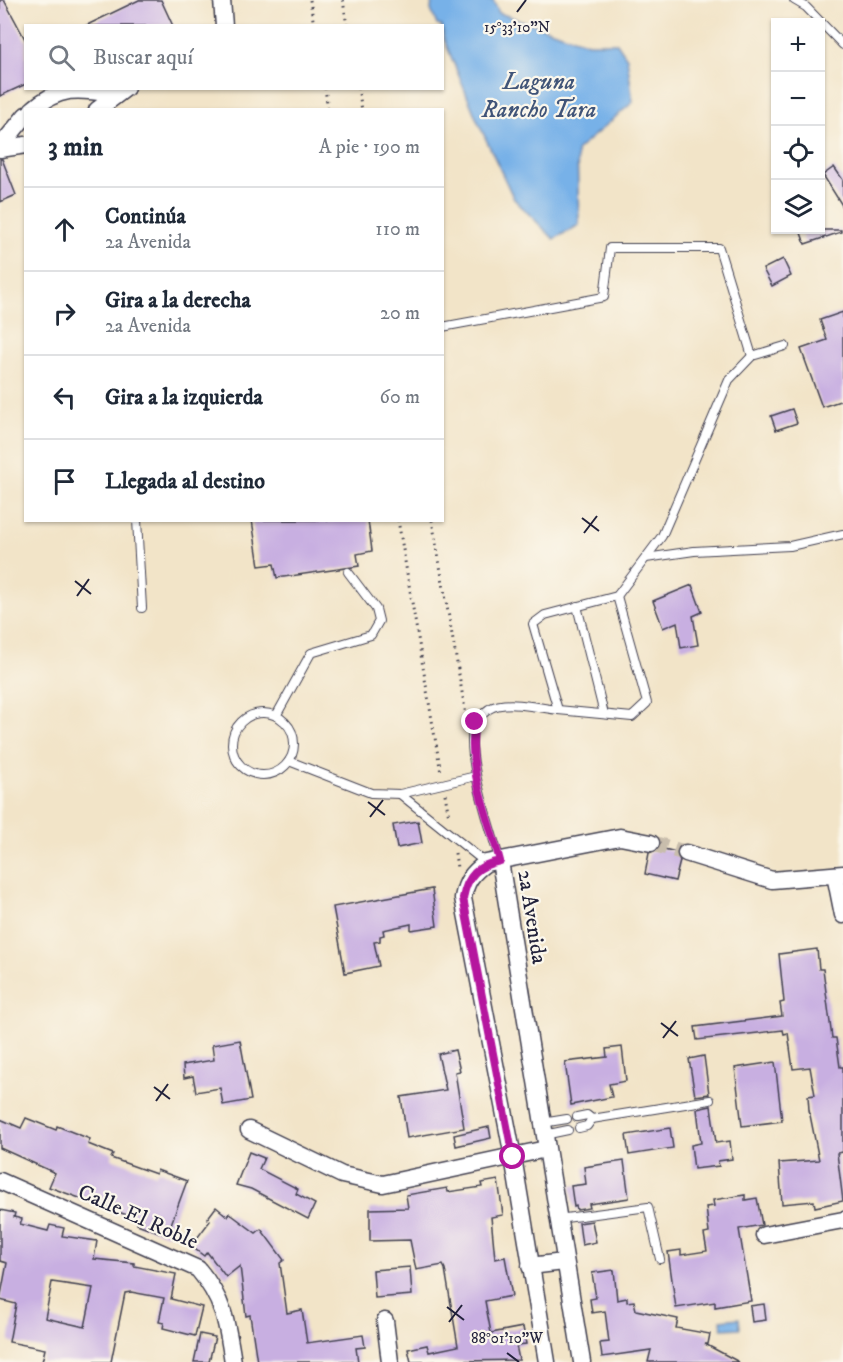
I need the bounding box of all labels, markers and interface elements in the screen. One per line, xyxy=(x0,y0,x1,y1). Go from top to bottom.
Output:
text: 15°33'10"N xyxy=(484,18,550,37)
map controls xyxy=(771,18,825,234)
button: + xyxy=(771,18,825,72)
search box xyxy=(24,24,444,90)
icon: search xyxy=(45,41,78,74)
text: Buscar aquí xyxy=(93,44,193,71)
water label: Laguna Rancho Tara xyxy=(481,67,596,125)
button: − xyxy=(771,72,825,126)
button: locate xyxy=(771,126,825,180)
text: 3 min xyxy=(48,131,103,164)
text: A pie · 190 m xyxy=(319,135,420,160)
button: layers xyxy=(771,180,825,234)
text: Continúa xyxy=(105,203,186,230)
icon: ahead xyxy=(48,213,81,246)
text: 110 m xyxy=(375,217,420,242)
text: 2a Avenida xyxy=(105,230,191,255)
text: Gira a la derecha xyxy=(105,287,251,314)
icon: right xyxy=(48,297,81,330)
text: 20 m xyxy=(380,301,420,326)
text: 2a Avenida xyxy=(105,314,191,339)
icon: left xyxy=(48,381,81,414)
text: Gira a la izquierda xyxy=(105,384,263,411)
text: 60 m xyxy=(380,385,420,410)
icon: arrive xyxy=(48,465,81,498)
text: Llegada al destino xyxy=(105,468,265,495)
route end xyxy=(461,708,487,734)
street label: 2a Avenida xyxy=(511,868,553,967)
route start xyxy=(499,1143,525,1169)
street label: Calle El Roble xyxy=(74,1178,202,1256)
text: 88°01'10"W xyxy=(471,1329,543,1348)

